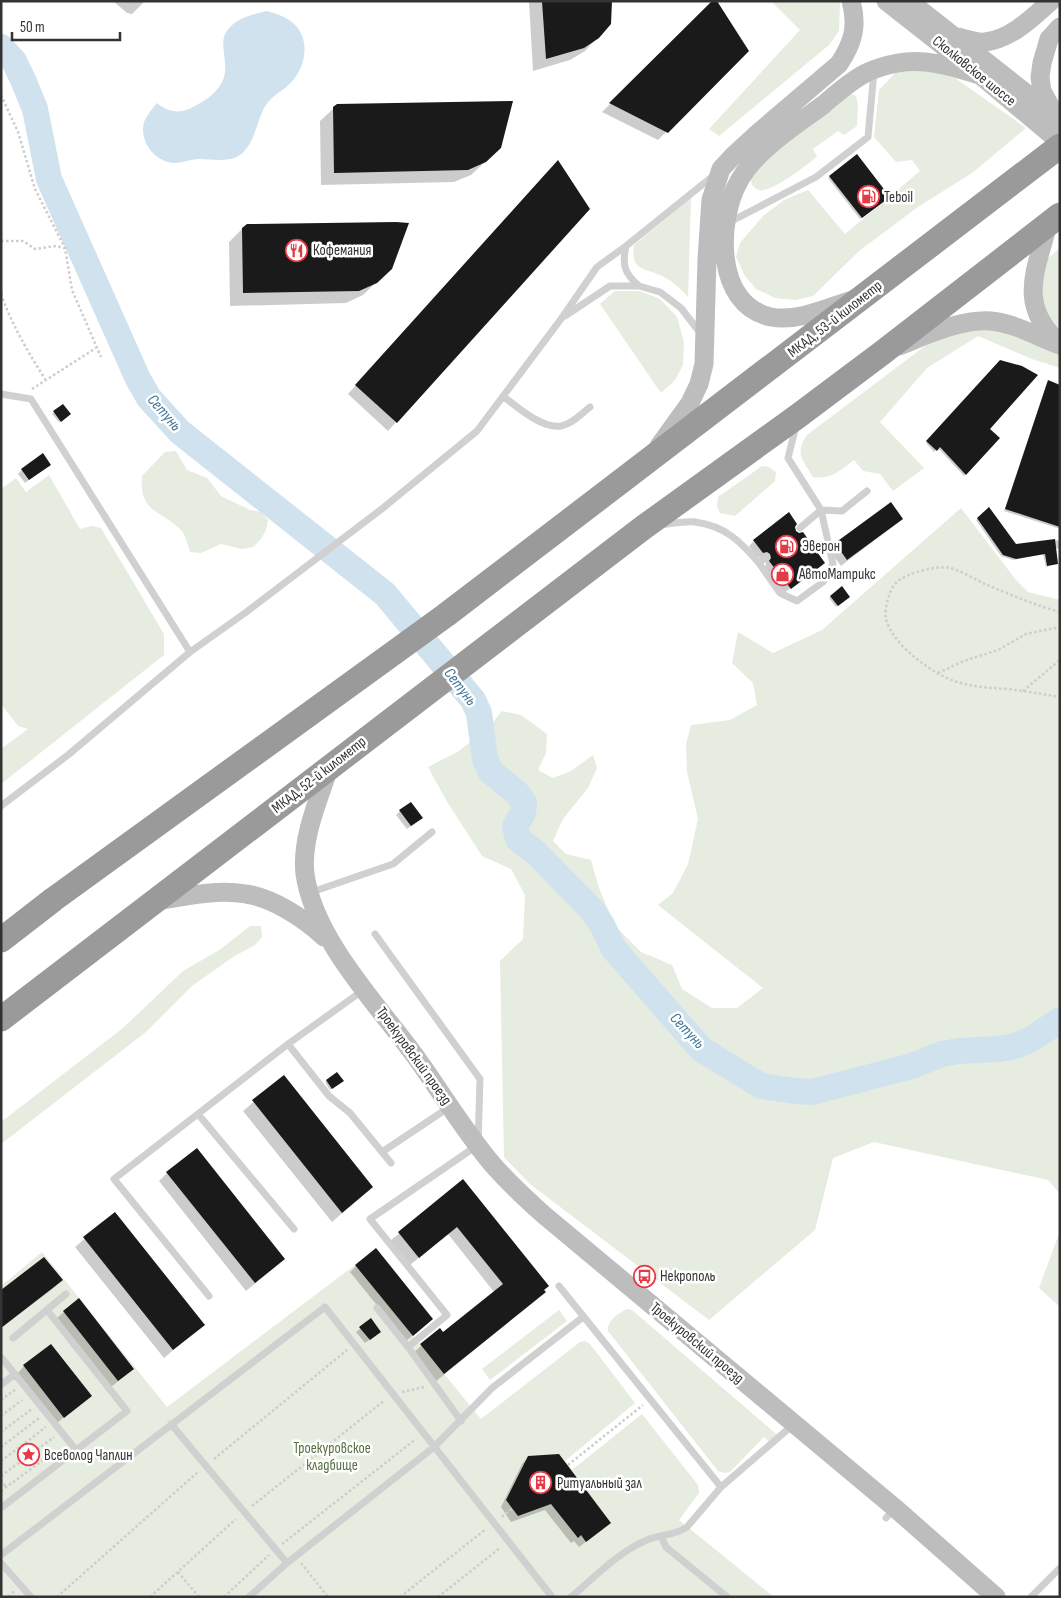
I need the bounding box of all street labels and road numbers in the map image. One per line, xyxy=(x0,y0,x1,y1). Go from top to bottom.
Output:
street label: Сколковское шоссе xyxy=(928,32,1020,110)
street label: МКАД, 53-й километр xyxy=(784,276,886,362)
street label: МКАД, 52-й километр xyxy=(268,732,370,818)
street label: Троекуровский проезд xyxy=(372,1003,456,1109)
street label: Троекуровский проезд xyxy=(646,1298,748,1388)

